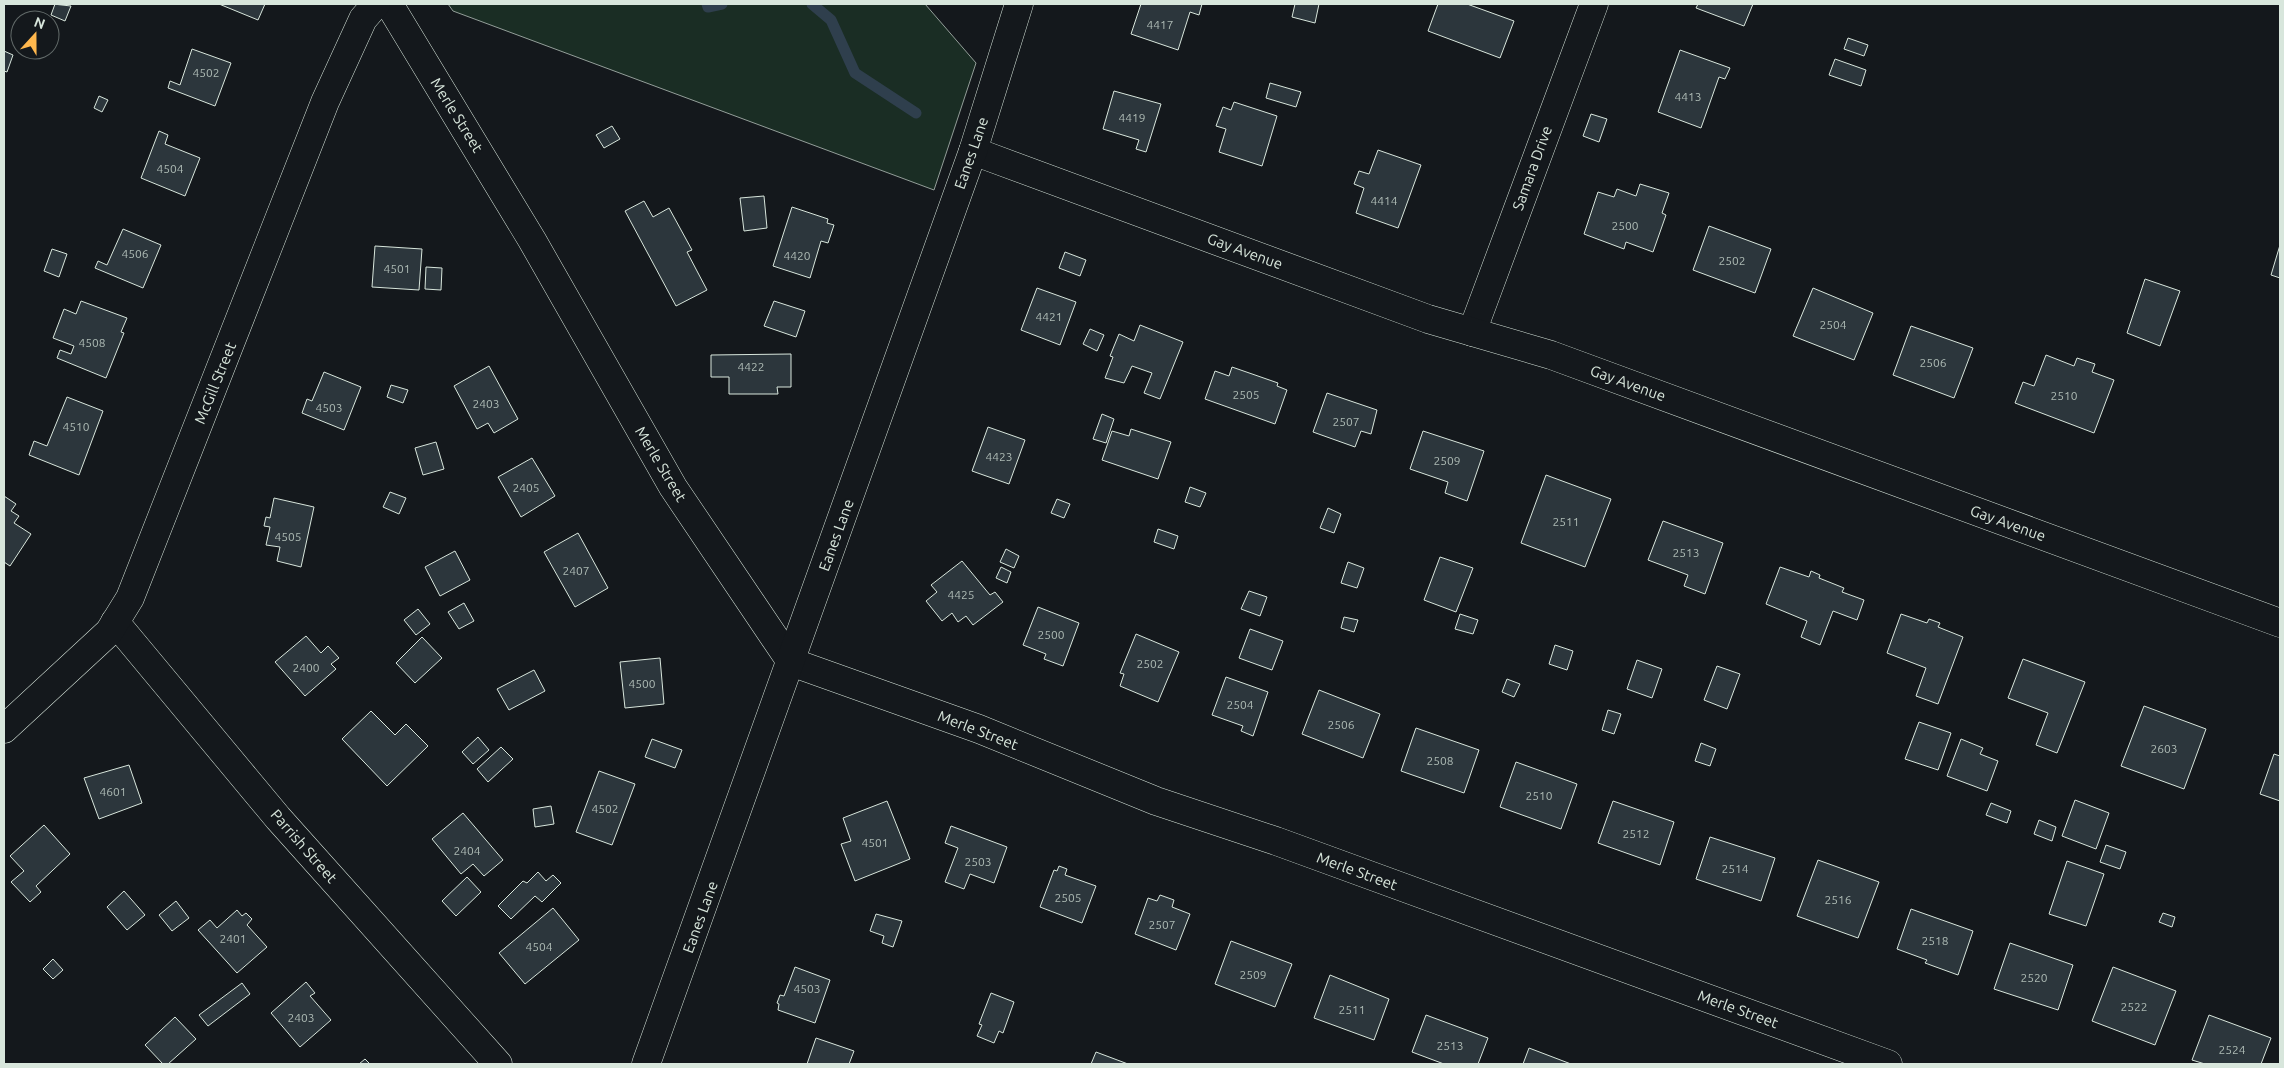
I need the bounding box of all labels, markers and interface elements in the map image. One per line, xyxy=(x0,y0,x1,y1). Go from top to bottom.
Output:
north arrow xyxy=(10,10,60,60)
text: N xyxy=(32,14,47,32)
house number: 4417 xyxy=(1146,18,1174,31)
house number: 4502 xyxy=(192,66,220,79)
street label: Merle Street xyxy=(427,75,487,155)
house number: 4413 xyxy=(1674,90,1702,103)
house number: 4419 xyxy=(1118,111,1146,124)
street label: Eanes Lane xyxy=(951,115,991,191)
street label: Samara Drive xyxy=(1509,124,1555,212)
house number: 4504 xyxy=(156,162,184,175)
house number: 4414 xyxy=(1370,194,1398,207)
house number: 2500 xyxy=(1611,219,1639,232)
street label: Gay Avenue xyxy=(1205,230,1285,272)
house number: 4506 xyxy=(121,247,149,260)
house number: 4420 xyxy=(783,249,811,262)
house number: 2502 xyxy=(1718,254,1746,267)
house number: 4501 xyxy=(383,262,411,275)
house number: 4421 xyxy=(1035,310,1063,323)
house number: 2504 xyxy=(1819,318,1847,331)
house number: 4508 xyxy=(78,336,106,349)
street label: McGill Street xyxy=(191,339,239,426)
house number: 2506 xyxy=(1919,356,1947,369)
house number: 4422 xyxy=(737,360,765,373)
street label: Gay Avenue xyxy=(1588,362,1668,404)
house number: 2505 xyxy=(1232,388,1260,401)
house number: 2510 xyxy=(2050,389,2078,402)
house number: 2403 xyxy=(472,397,500,410)
house number: 4503 xyxy=(315,401,343,414)
house number: 2507 xyxy=(1332,415,1360,428)
house number: 4510 xyxy=(62,420,90,433)
street label: Merle Street xyxy=(632,423,690,505)
house number: 4423 xyxy=(985,450,1013,463)
house number: 2509 xyxy=(1433,454,1461,467)
house number: 2405 xyxy=(512,481,540,494)
street label: Eanes Lane xyxy=(815,497,857,573)
street label: Gay Avenue xyxy=(1968,502,2048,544)
house number: 2511 xyxy=(1552,515,1580,528)
house number: 4505 xyxy=(274,530,302,543)
house number: 2513 xyxy=(1672,546,1700,559)
house number: 2407 xyxy=(562,564,590,577)
house number: 4425 xyxy=(947,588,975,601)
house number: 2500 xyxy=(1037,628,1065,641)
house number: 2502 xyxy=(1136,657,1164,670)
house number: 2400 xyxy=(292,661,320,674)
house number: 4500 xyxy=(628,677,656,690)
house number: 2504 xyxy=(1226,698,1254,711)
street label: Merle Street xyxy=(935,707,1021,753)
house number: 2506 xyxy=(1327,718,1355,731)
house number: 2603 xyxy=(2150,742,2178,755)
house number: 2508 xyxy=(1426,754,1454,767)
house number: 4601 xyxy=(99,785,127,798)
house number: 2510 xyxy=(1525,789,1553,802)
house number: 4502 xyxy=(591,802,619,815)
street label: Parrish Street xyxy=(267,806,341,886)
house number: 2512 xyxy=(1622,827,1650,840)
house number: 4501 xyxy=(861,836,889,849)
house number: 2404 xyxy=(453,844,481,857)
street label: Merle Street xyxy=(1314,849,1400,893)
house number: 2503 xyxy=(964,855,992,868)
house number: 2514 xyxy=(1721,862,1749,875)
street label: Eanes Lane xyxy=(679,879,721,955)
house number: 2505 xyxy=(1054,891,1082,904)
house number: 2516 xyxy=(1824,893,1852,906)
house number: 2507 xyxy=(1148,918,1176,931)
house number: 2401 xyxy=(219,932,247,945)
house number: 2518 xyxy=(1921,934,1949,947)
house number: 4504 xyxy=(525,940,553,953)
house number: 2509 xyxy=(1239,968,1267,981)
house number: 2520 xyxy=(2020,971,2048,984)
house number: 4503 xyxy=(793,982,821,995)
street label: Merle Street xyxy=(1695,987,1781,1031)
house number: 2522 xyxy=(2120,1000,2148,1013)
house number: 2511 xyxy=(1338,1003,1366,1016)
house number: 2403 xyxy=(287,1011,315,1024)
house number: 2513 xyxy=(1436,1039,1464,1052)
house number: 2524 xyxy=(2218,1043,2246,1056)

